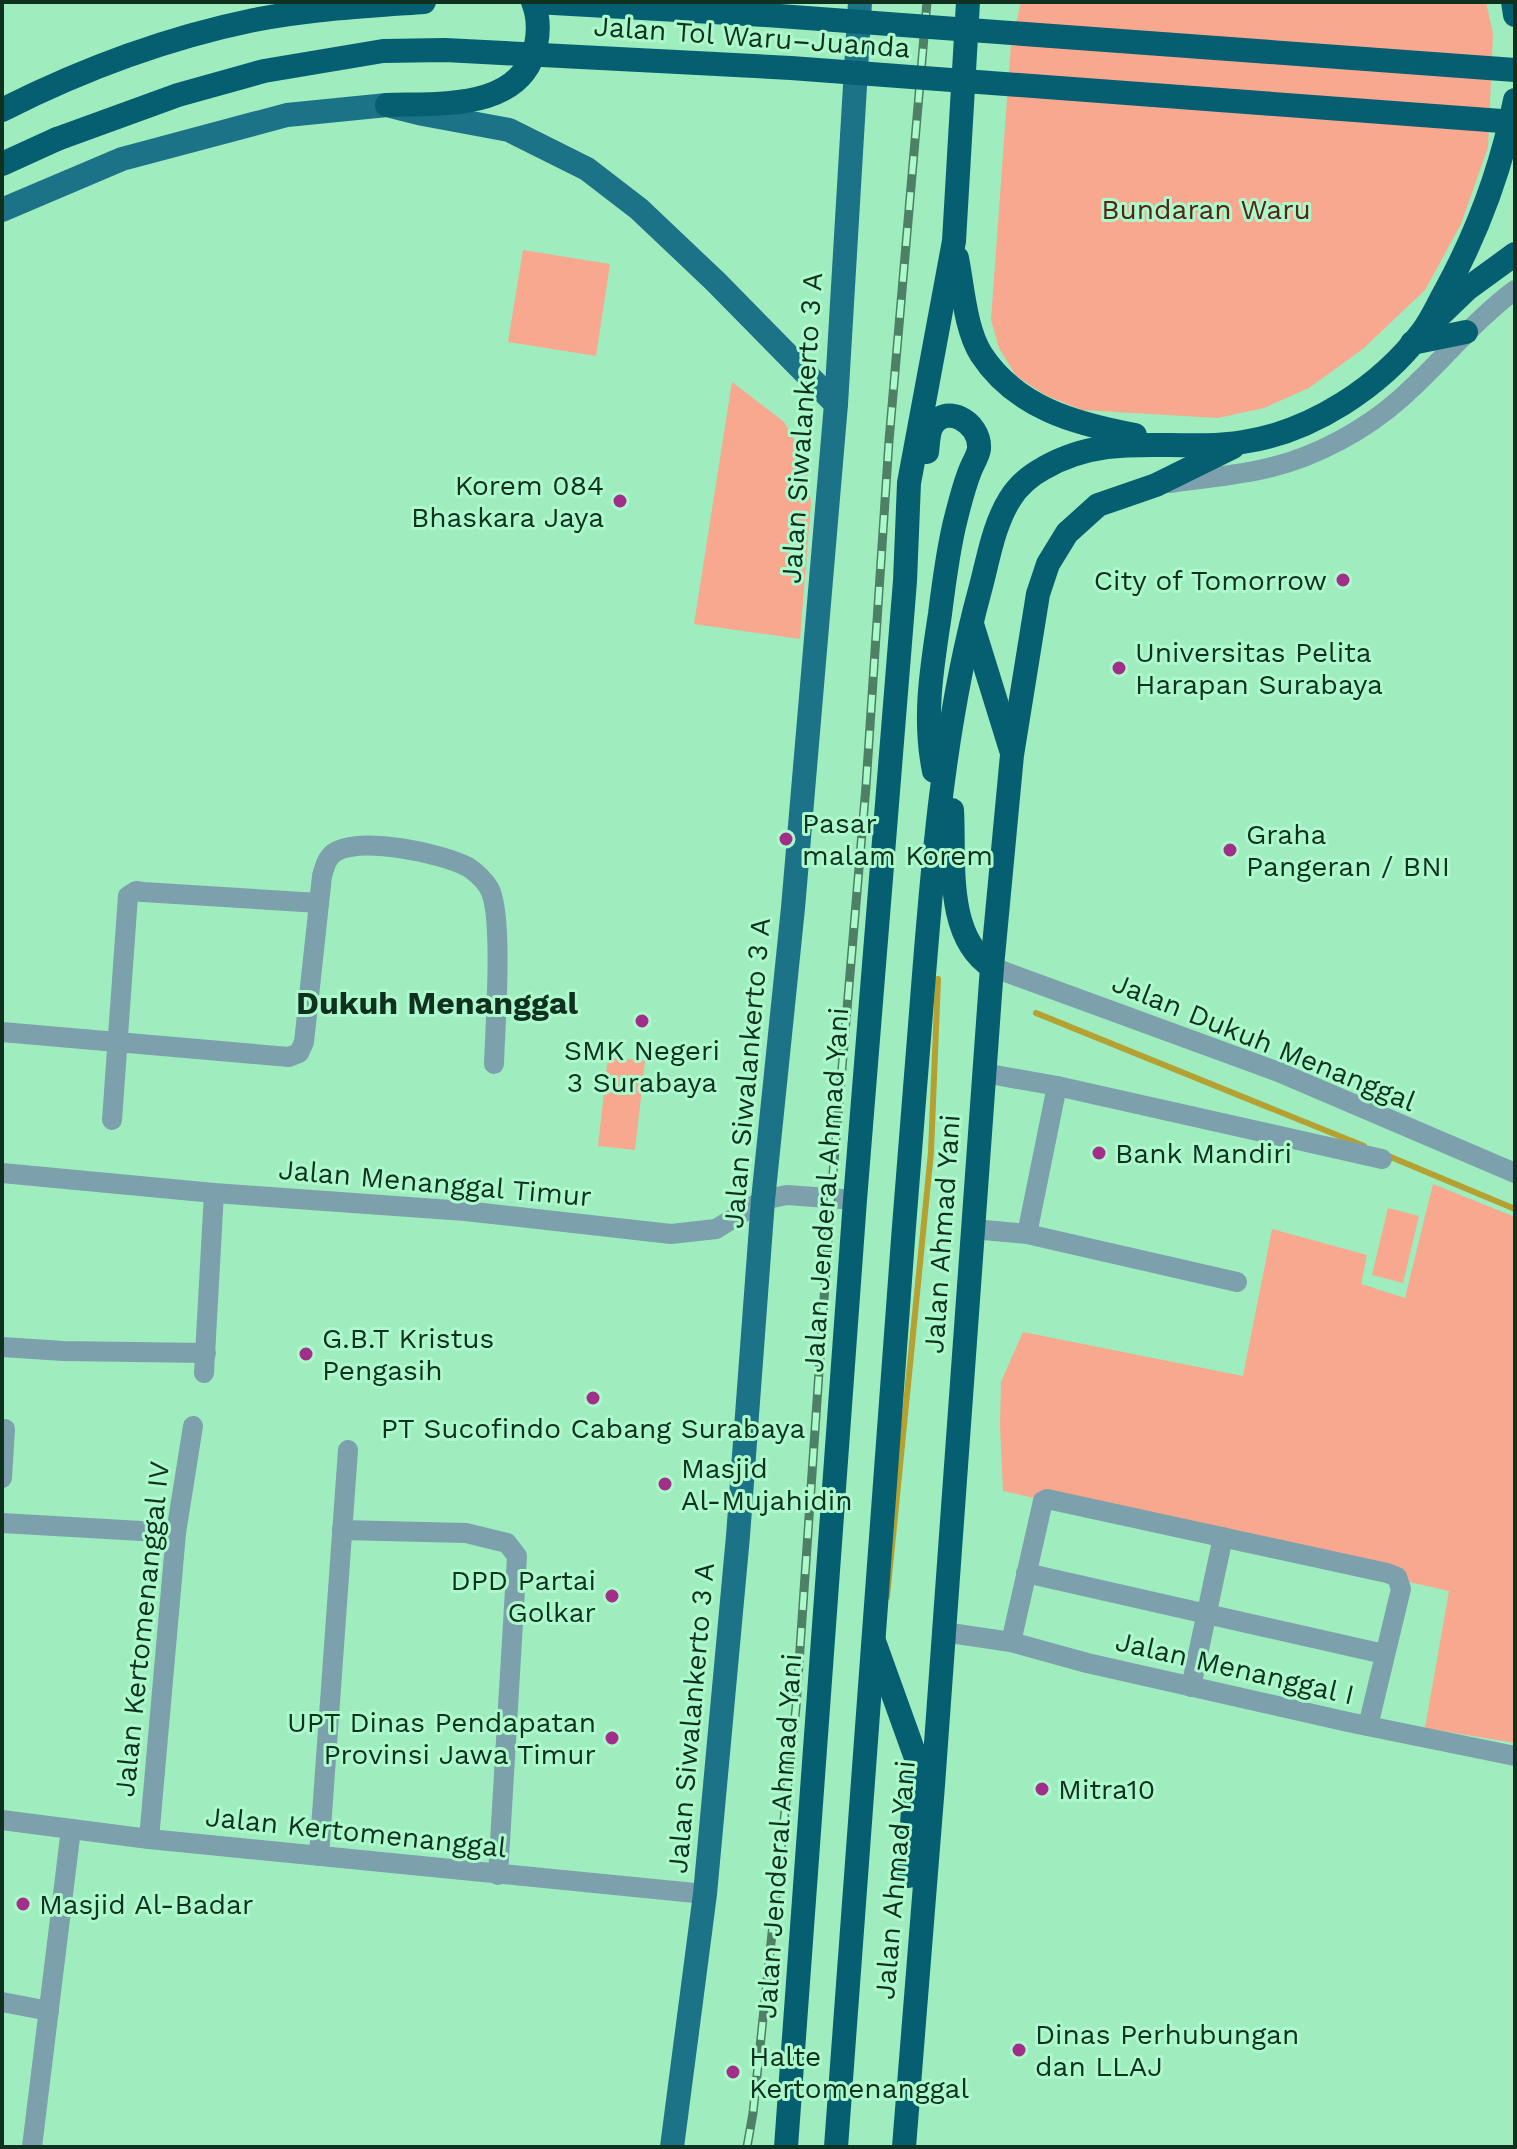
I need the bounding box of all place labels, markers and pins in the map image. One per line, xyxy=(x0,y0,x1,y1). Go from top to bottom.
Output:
place label: Korem 084 Bhaskara Jaya xyxy=(411,469,604,534)
marker: Korem 084 Bhaskara Jaya xyxy=(611,492,629,510)
place label: City of Tomorrow xyxy=(1094,564,1327,597)
marker: City of Tomorrow xyxy=(1334,571,1352,589)
place label: Universitas Pelita Harapan Surabaya xyxy=(1135,636,1383,701)
marker: Universitas Pelita Harapan Surabaya xyxy=(1110,659,1128,677)
place label: Pasar malam Korem xyxy=(802,807,993,872)
place label: Graha Pangeran / BNI xyxy=(1246,818,1450,883)
marker: Pasar malam Korem xyxy=(777,830,795,848)
marker: Graha Pangeran / BNI xyxy=(1221,841,1239,859)
marker: SMK Negeri 3 Surabaya xyxy=(633,1012,651,1030)
place label: SMK Negeri 3 Surabaya xyxy=(564,1034,720,1099)
place label: Bank Mandiri xyxy=(1115,1137,1292,1170)
marker: Bank Mandiri xyxy=(1090,1144,1108,1162)
place label: G.B.T Kristus Pengasih xyxy=(322,1322,494,1387)
marker: G.B.T Kristus Pengasih xyxy=(297,1345,315,1363)
marker: PT Sucofindo Cabang Surabaya xyxy=(584,1389,602,1407)
place label: PT Sucofindo Cabang Surabaya xyxy=(381,1412,805,1445)
place label: Masjid Al-Mujahidin xyxy=(681,1452,853,1517)
marker: Masjid Al-Mujahidin xyxy=(656,1475,674,1493)
place label: DPD Partai Golkar xyxy=(450,1564,596,1629)
marker: DPD Partai Golkar xyxy=(603,1587,621,1605)
place label: UPT Dinas Pendapatan Provinsi Jawa Timur xyxy=(287,1706,596,1771)
marker: UPT Dinas Pendapatan Provinsi Jawa Timur xyxy=(603,1729,621,1747)
place label: Mitra10 xyxy=(1058,1773,1155,1806)
marker: Mitra10 xyxy=(1033,1780,1051,1798)
place label: Masjid Al-Badar xyxy=(39,1888,253,1921)
marker: Masjid Al-Badar xyxy=(14,1895,32,1913)
place label: Dinas Perhubungan dan LLAJ xyxy=(1035,2018,1299,2083)
place label: Halte Kertomenanggal xyxy=(749,2040,969,2105)
marker: Dinas Perhubungan dan LLAJ xyxy=(1010,2041,1028,2059)
marker: Halte Kertomenanggal xyxy=(724,2063,742,2081)

